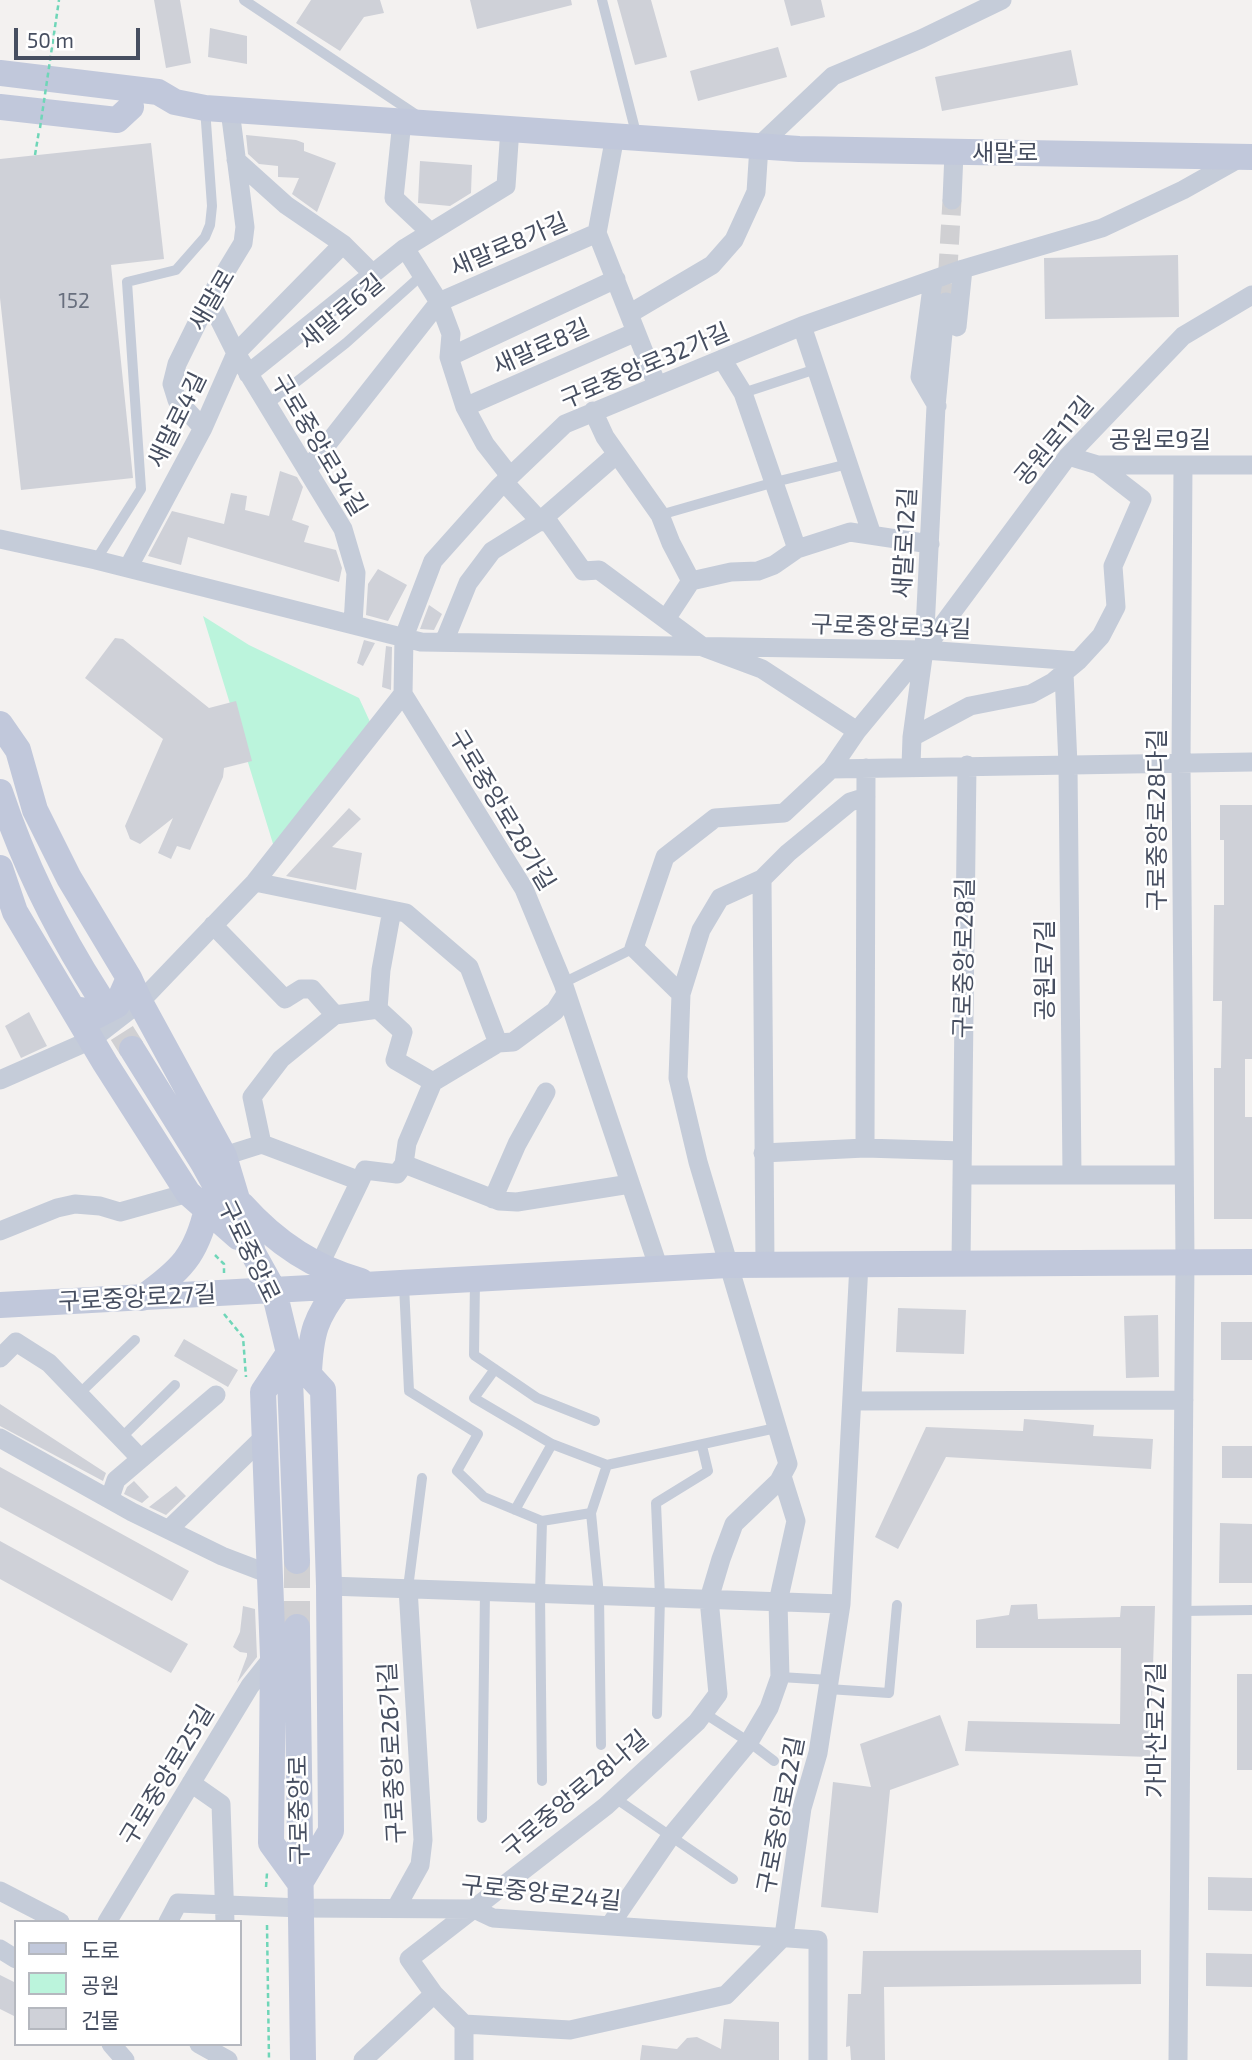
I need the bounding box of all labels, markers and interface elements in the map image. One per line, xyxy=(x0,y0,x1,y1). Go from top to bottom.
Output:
scale bar xyxy=(18,14,144,58)
text: 50 m xyxy=(27,27,74,52)
street label: 새말로 xyxy=(972,139,1038,167)
street label: 새말로8가길 xyxy=(446,207,572,283)
street label: 새말로 xyxy=(183,264,241,336)
street label: 새말로6길 xyxy=(294,268,390,356)
house number: 152 xyxy=(58,288,90,314)
street label: 새말로8길 xyxy=(488,313,594,381)
street label: 구로중앙로32가길 xyxy=(556,317,734,415)
street label: 새말로4길 xyxy=(141,367,213,473)
street label: 구로중앙로34길 xyxy=(265,369,373,521)
street label: 공원로11길 xyxy=(1008,391,1100,491)
street label: 공원로9길 xyxy=(1109,426,1211,454)
street label: 새말로12길 xyxy=(888,487,922,599)
street label: 구로중앙로34길 xyxy=(810,610,972,644)
street label: 구로중앙로28가길 xyxy=(443,724,561,896)
street label: 구로중앙로28다길 xyxy=(1143,729,1171,911)
street label: 구로중앙로28길 xyxy=(948,877,980,1039)
street label: 공원로7길 xyxy=(1031,920,1059,1020)
street label: 구로중앙로 xyxy=(212,1195,286,1307)
street label: 구로중앙로27길 xyxy=(57,1279,217,1317)
street label: 구로중앙로26가길 xyxy=(373,1661,411,1845)
street label: 가마산로27길 xyxy=(1142,1662,1170,1798)
street label: 구로중앙로25길 xyxy=(114,1700,220,1850)
street label: 구로중앙로28나길 xyxy=(496,1724,654,1864)
street label: 구로중앙로22길 xyxy=(752,1734,810,1896)
street label: 구로중앙로 xyxy=(284,1755,314,1865)
street label: 구로중앙로24길 xyxy=(460,1870,622,1916)
legend xyxy=(14,1920,242,2046)
text: 도로 xyxy=(81,1937,120,1962)
text: 공원 xyxy=(81,1972,120,1997)
text: 건물 xyxy=(81,2007,120,2032)

